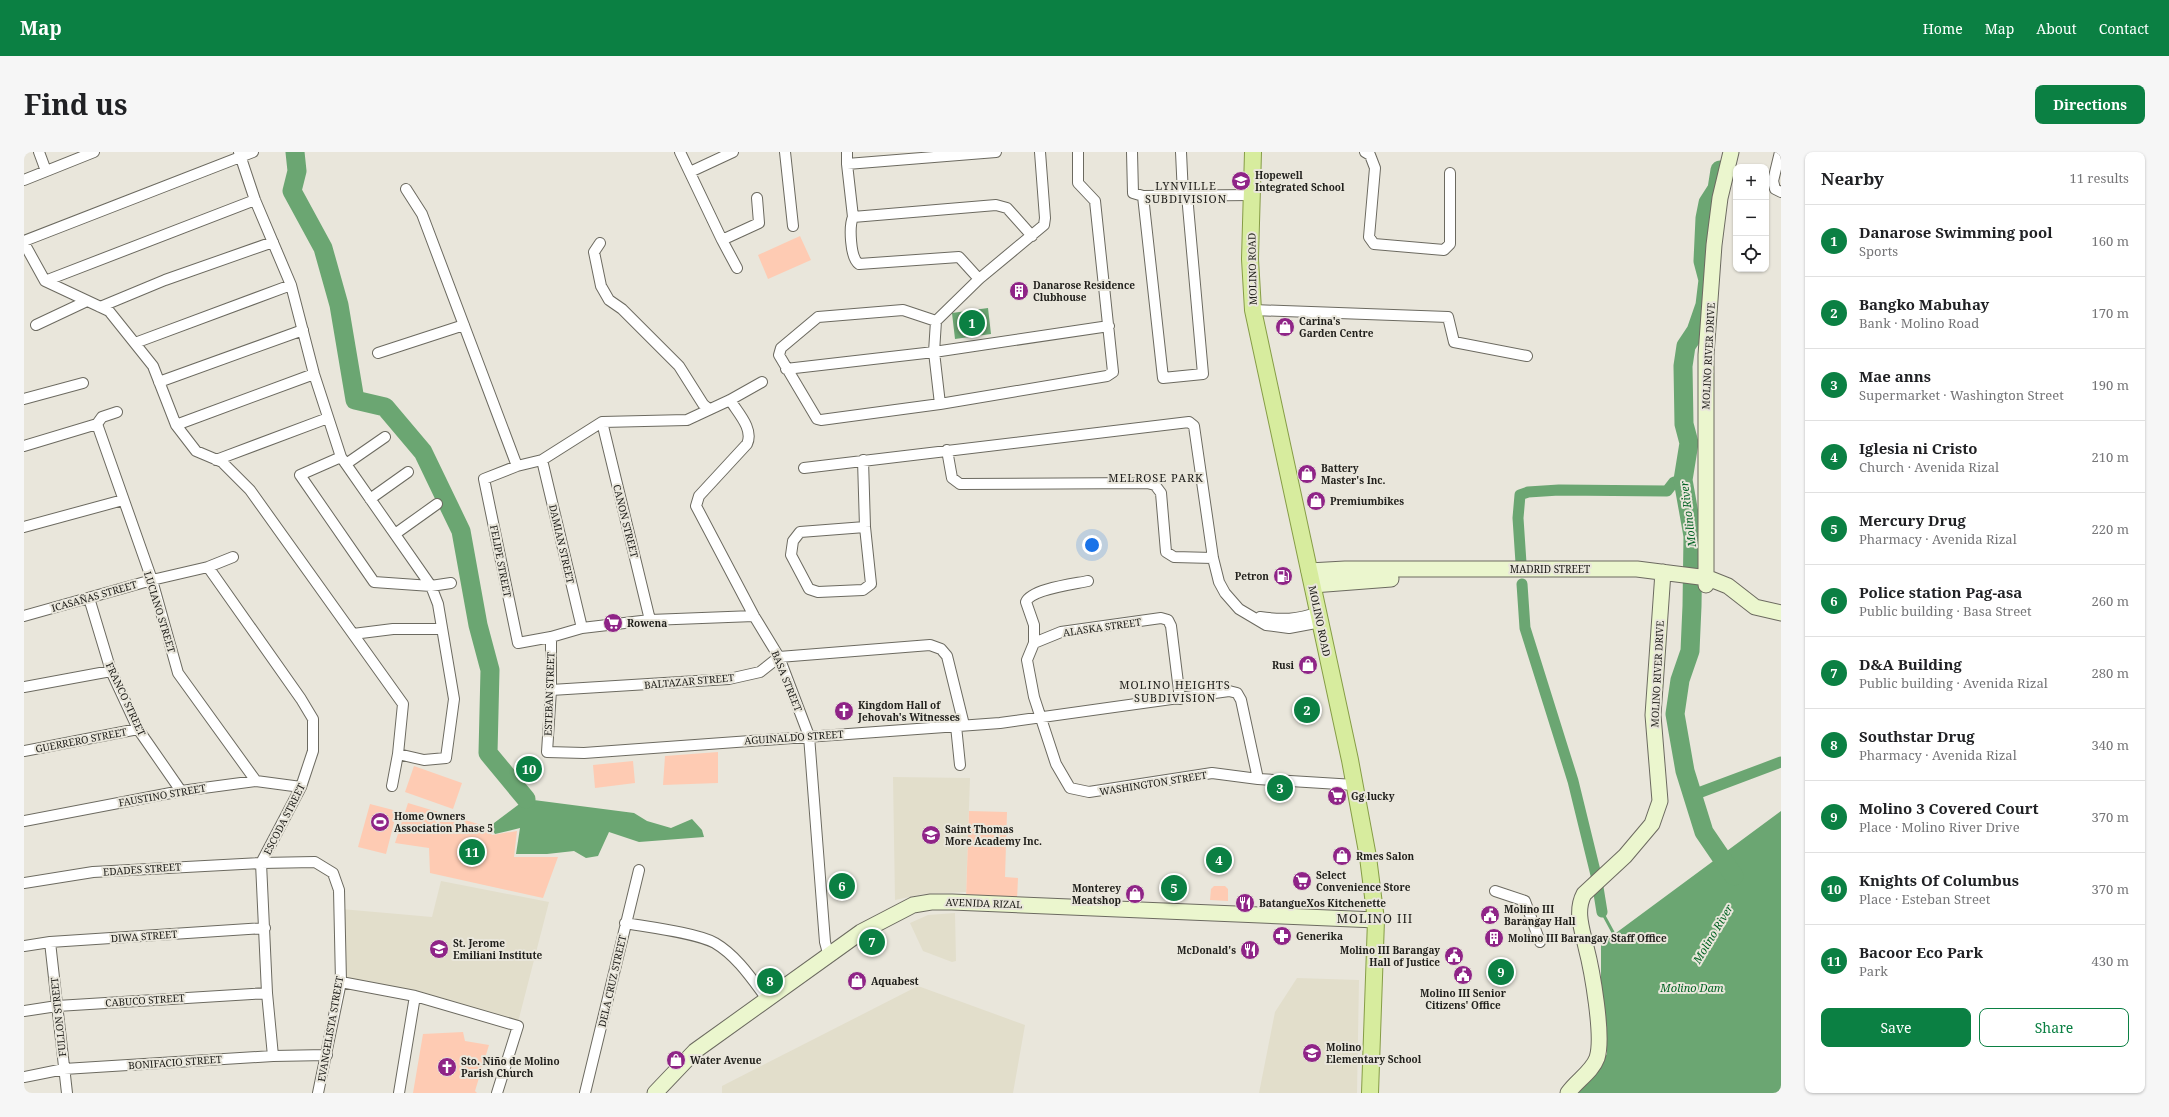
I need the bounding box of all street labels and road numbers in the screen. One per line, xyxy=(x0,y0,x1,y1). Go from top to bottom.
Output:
street label: MOLINO ROAD xyxy=(1244,233,1260,305)
street label: MOLINO RIVER DRIVE xyxy=(1698,302,1718,410)
street label: CANON STREET xyxy=(610,483,642,559)
street label: DAMIAN STREET xyxy=(546,503,578,585)
street label: FELIPE STREET xyxy=(487,524,515,598)
street label: MADRID STREET xyxy=(1510,562,1590,576)
street label: LUCIANO STREET xyxy=(141,570,179,654)
street label: ICASAÑAS STREET xyxy=(50,577,138,615)
street label: MOLINO ROAD xyxy=(1306,584,1334,658)
street label: ALASKA STREET xyxy=(1062,615,1142,639)
street label: MOLINO RIVER DRIVE xyxy=(1647,620,1667,728)
street label: BASA STREET xyxy=(768,648,806,714)
street label: ESTEBAN STREET xyxy=(541,652,557,736)
street label: FRANCO STREET xyxy=(103,660,149,738)
street label: BALTAZAR STREET xyxy=(643,670,735,692)
street label: GUERRERO STREET xyxy=(34,724,128,756)
street label: AGUINALDO STREET xyxy=(744,727,844,747)
street label: WASHINGTON STREET xyxy=(1098,768,1208,798)
street label: FAUSTINO STREET xyxy=(117,780,207,810)
street label: ESCODA STREET xyxy=(260,781,308,857)
street label: EDADES STREET xyxy=(102,859,182,879)
street label: AVENIDA RIZAL xyxy=(945,895,1023,911)
street label: DIWA STREET xyxy=(110,927,178,945)
street label: DELA CRUZ STREET xyxy=(595,934,629,1028)
street label: EVANGELISTA STREET xyxy=(314,975,346,1083)
street label: FULLON STREET xyxy=(47,977,69,1057)
street label: CABUCO STREET xyxy=(105,990,185,1010)
street label: BONIFACIO STREET xyxy=(128,1052,222,1072)

